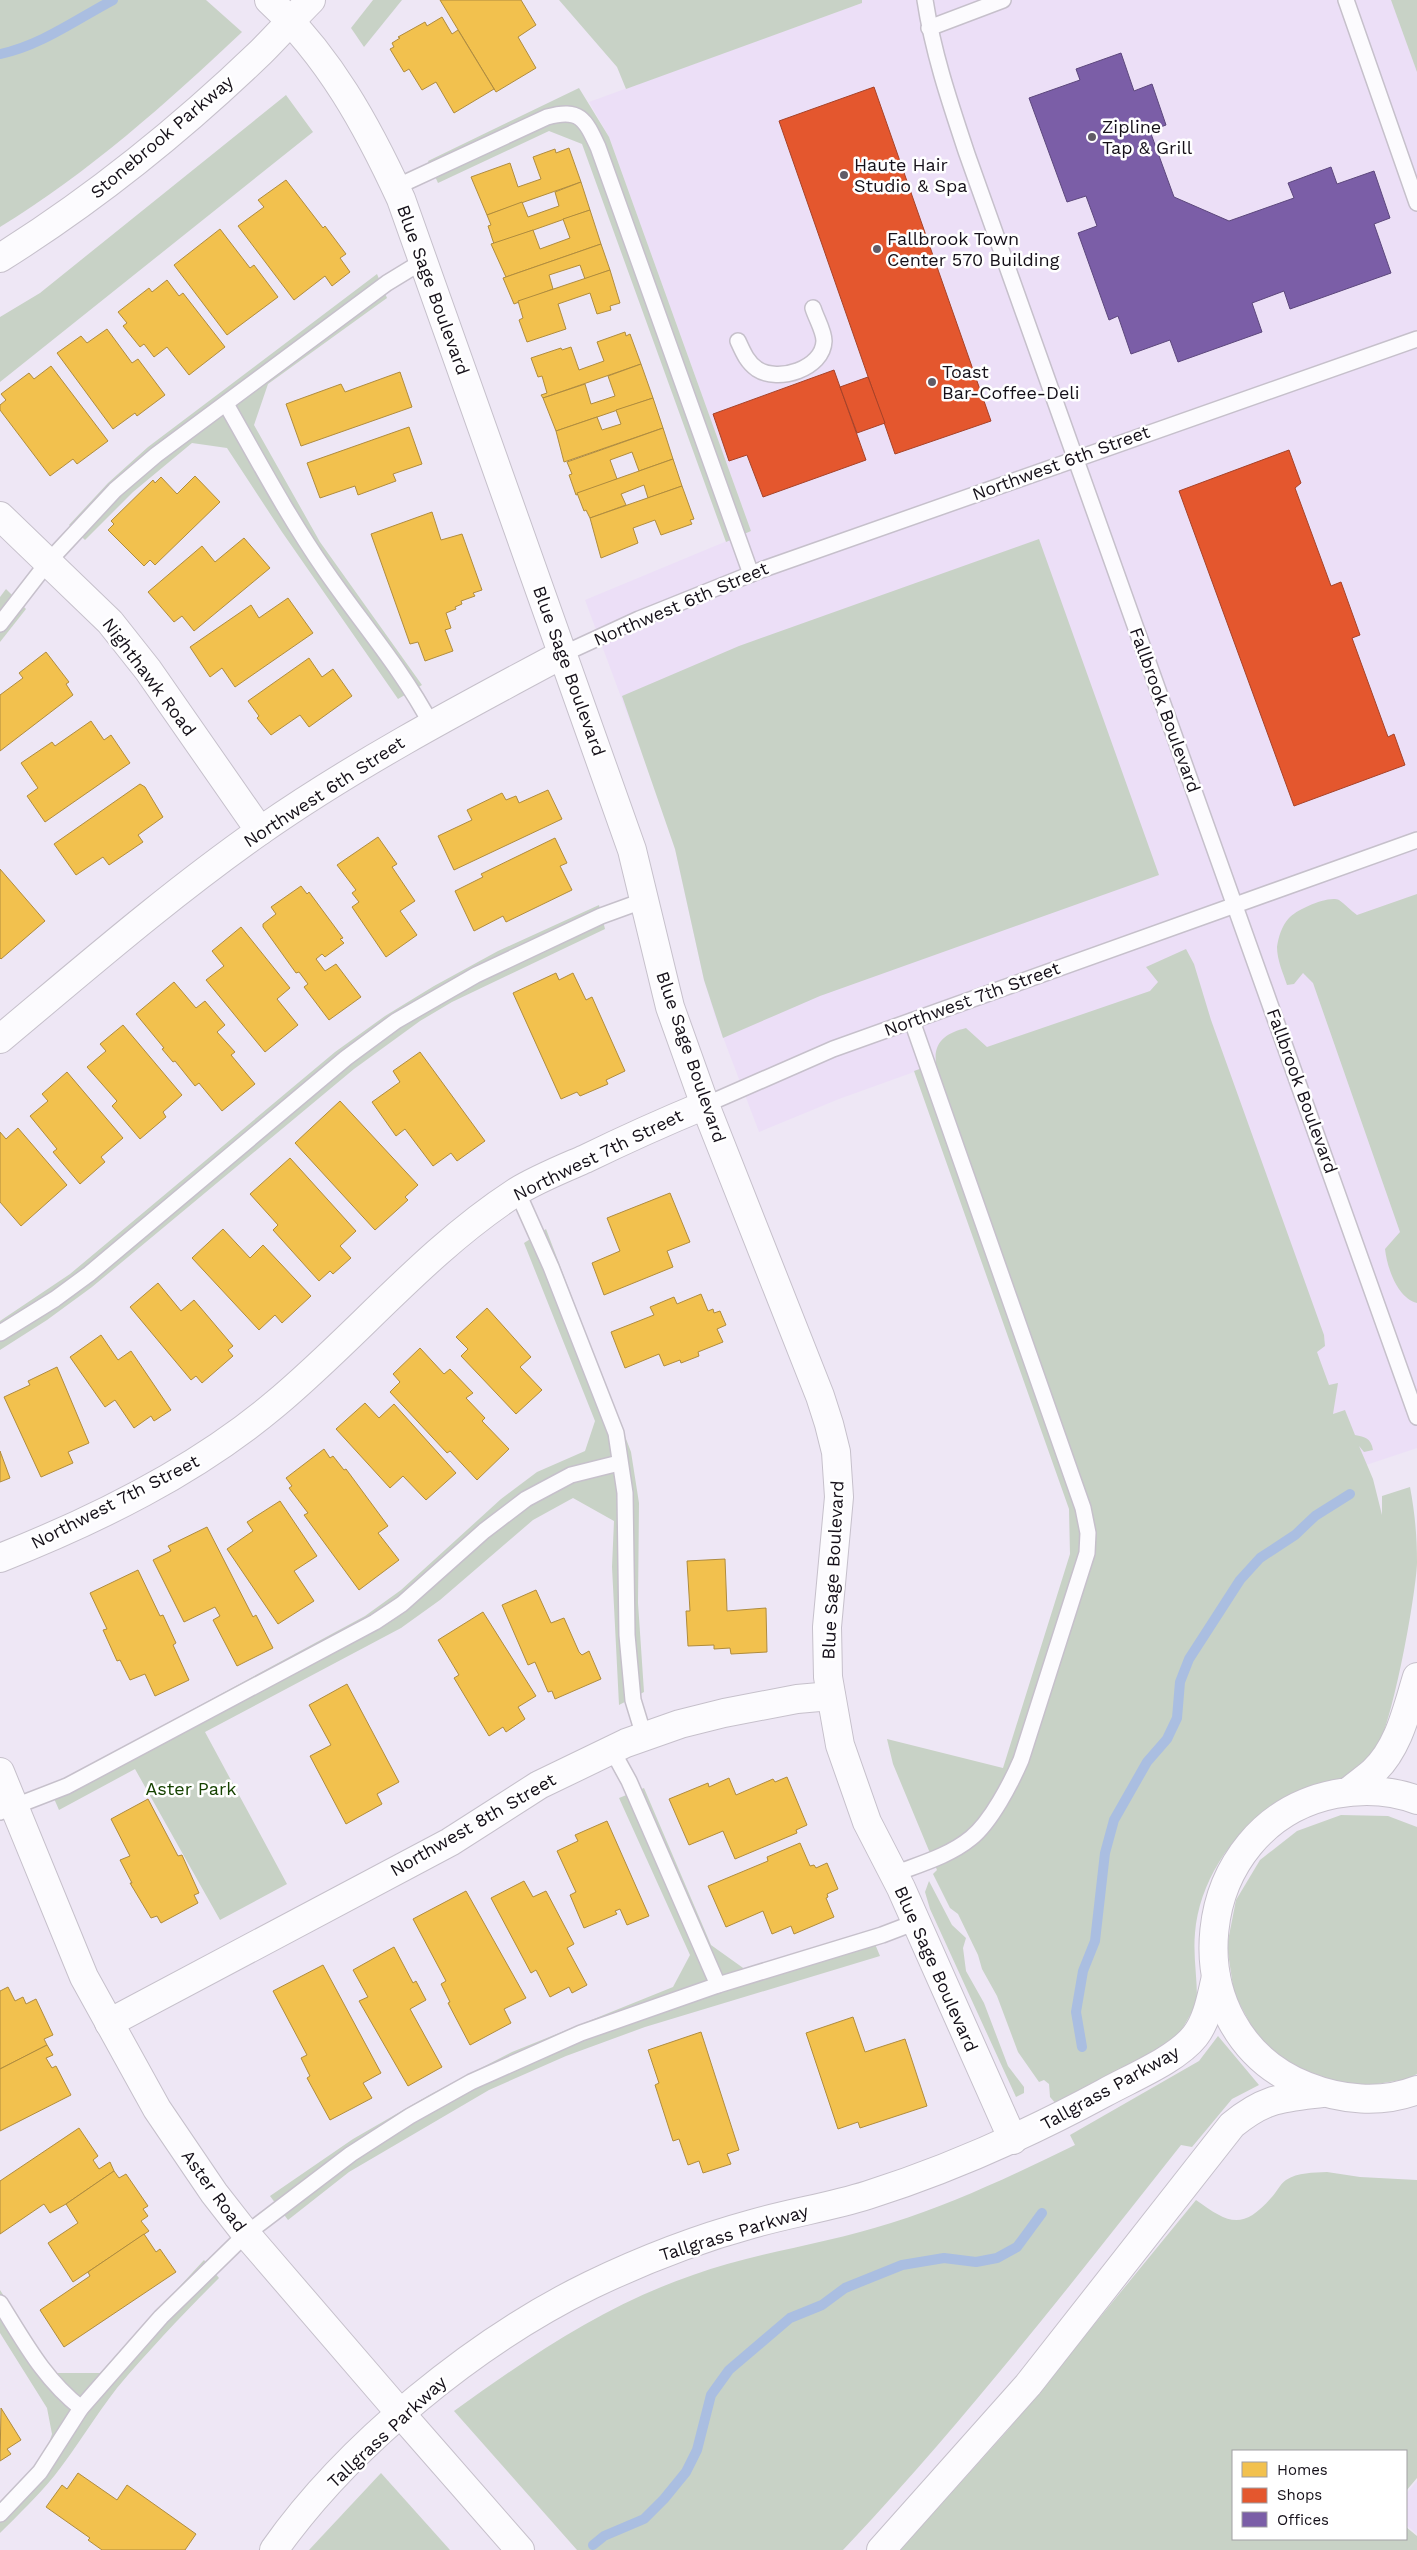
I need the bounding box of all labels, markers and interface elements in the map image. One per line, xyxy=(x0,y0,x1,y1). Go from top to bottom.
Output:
street label: Stonebrook Parkway xyxy=(86,70,238,202)
place label: Zipline Tap & Grill xyxy=(1102,116,1193,158)
marker: Zipline Tap & Grill xyxy=(1086,131,1098,143)
place label: Haute Hair Studio & Spa xyxy=(854,154,967,196)
marker: Haute Hair Studio & Spa xyxy=(838,169,850,181)
street label: Blue Sage Boulevard xyxy=(393,202,474,378)
place label: Fallbrook Town Center 570 Building xyxy=(887,228,1060,270)
marker: Fallbrook Town Center 570 Building xyxy=(871,243,883,255)
place label: Toast Bar-Coffee-Deli xyxy=(942,361,1080,403)
marker: Toast Bar-Coffee-Deli xyxy=(926,376,938,388)
street label: Northwest 6th Street xyxy=(969,420,1153,504)
street label: Northwest 6th Street xyxy=(590,557,772,650)
street label: Blue Sage Boulevard xyxy=(529,583,610,759)
street label: Nighthawk Road xyxy=(98,614,201,740)
street label: Fallbrook Boulevard xyxy=(1126,624,1205,795)
street label: Northwest 6th Street xyxy=(239,731,408,851)
street label: Northwest 7th Street xyxy=(881,957,1063,1040)
street label: Blue Sage Boulevard xyxy=(652,969,731,1145)
street label: Fallbrook Boulevard xyxy=(1263,1005,1342,1176)
street label: Northwest 7th Street xyxy=(510,1104,686,1205)
street label: Northwest 7th Street xyxy=(27,1450,203,1553)
street label: Blue Sage Boulevard xyxy=(817,1480,848,1660)
street label: Northwest 8th Street xyxy=(386,1768,560,1881)
park label: Aster Park xyxy=(146,1778,237,1799)
street label: Blue Sage Boulevard xyxy=(890,1883,983,2055)
street label: Tallgrass Parkway xyxy=(1037,2041,1183,2134)
street label: Aster Road xyxy=(178,2146,251,2236)
street label: Tallgrass Parkway xyxy=(657,2200,812,2265)
street label: Tallgrass Parkway xyxy=(323,2371,451,2492)
legend xyxy=(1232,2450,1407,2540)
text: Homes xyxy=(1277,2461,1328,2479)
text: Shops xyxy=(1277,2486,1322,2504)
text: Offices xyxy=(1277,2511,1329,2529)

